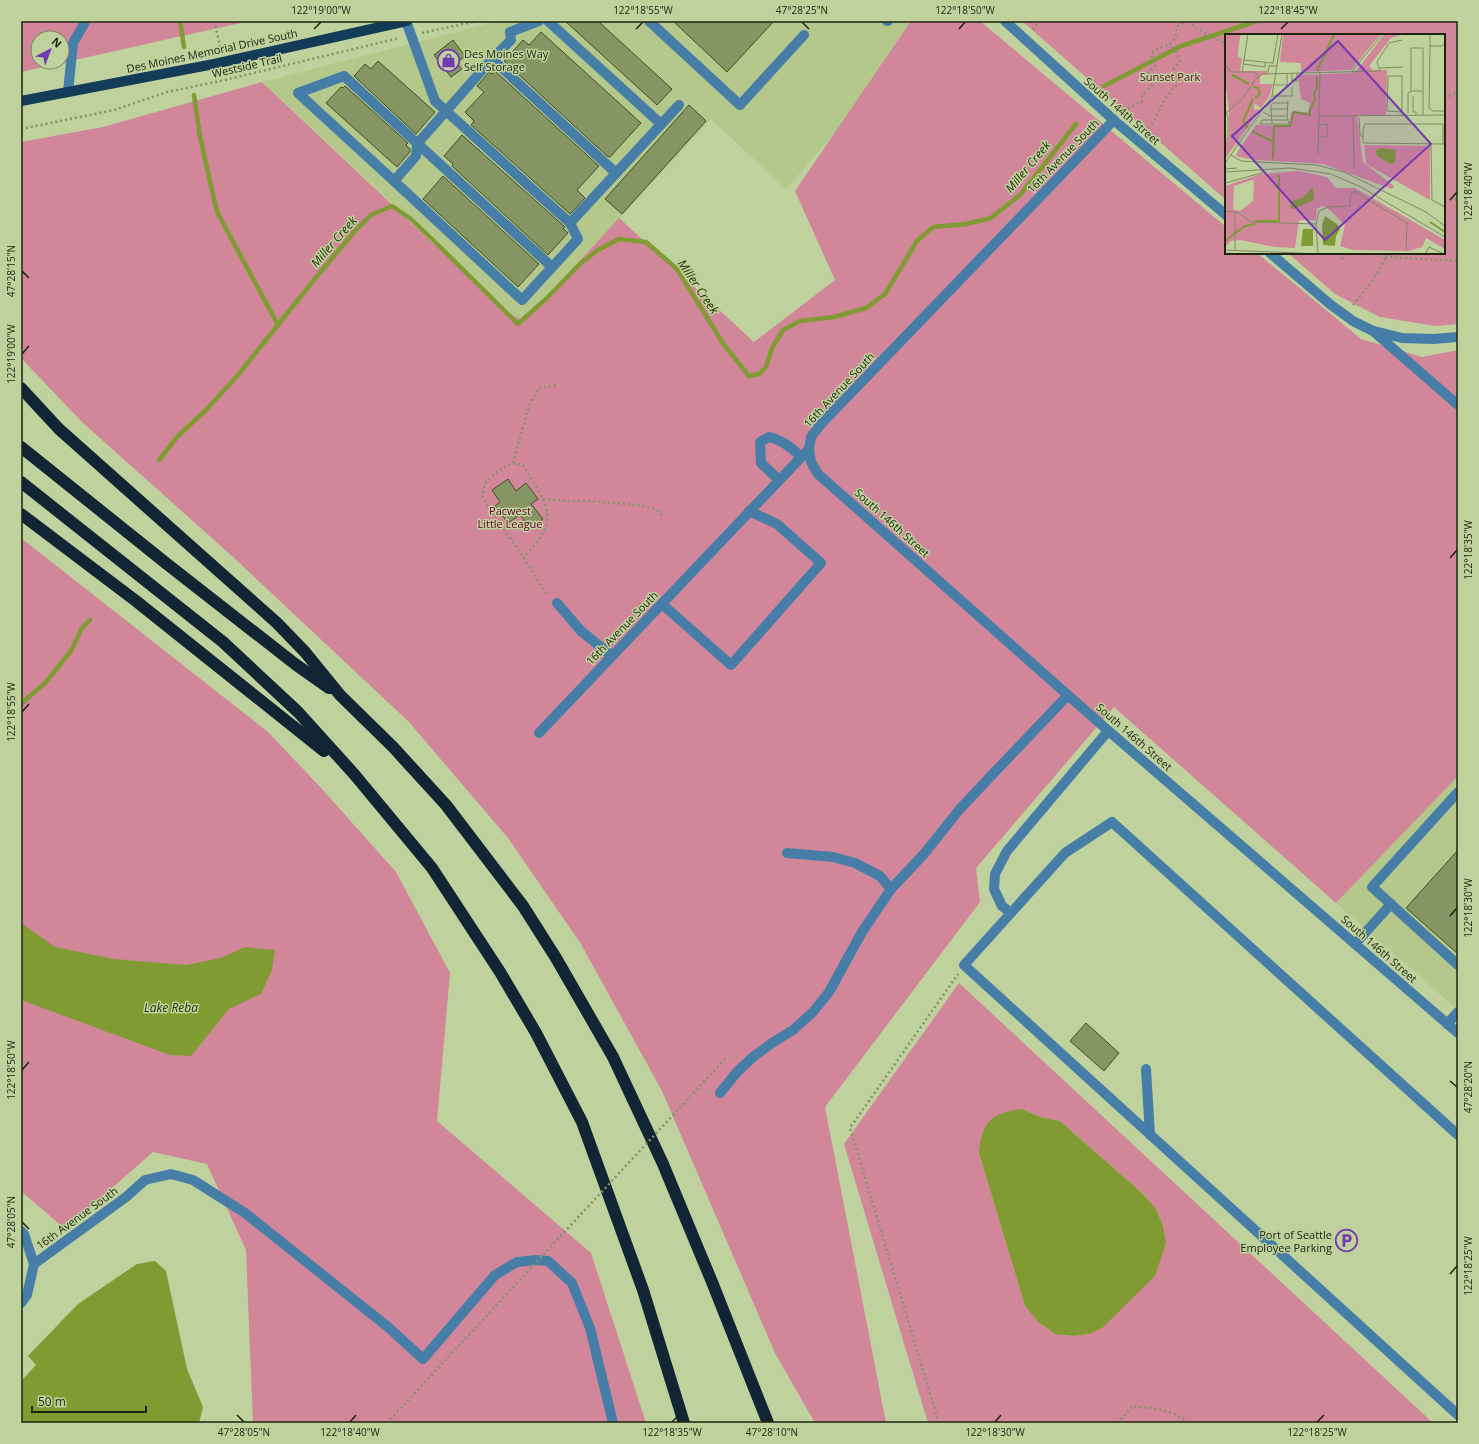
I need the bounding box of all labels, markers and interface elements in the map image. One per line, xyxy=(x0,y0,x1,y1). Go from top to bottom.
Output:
text: 122°19'00"W xyxy=(291,3,352,17)
text: 122°18'55"W xyxy=(613,3,674,17)
text: 47°28'25"N xyxy=(776,3,828,17)
text: 122°18'50"W xyxy=(935,3,996,17)
text: 122°18'45"W xyxy=(1258,3,1319,17)
street label: Des Moines Memorial Drive South xyxy=(125,25,299,76)
north arrow xyxy=(30,30,70,70)
text: N xyxy=(49,34,65,51)
inset map xyxy=(1225,34,1445,254)
place label: Des Moines Way Self Storage xyxy=(464,46,549,74)
shop icon: Des Moines Way Self Storage xyxy=(436,47,462,73)
street label: Westside Trail xyxy=(210,50,283,81)
park label: Sunset Park xyxy=(1140,69,1201,84)
street label: South 144th Street xyxy=(1081,73,1164,148)
street label: 16th Avenue South xyxy=(1023,115,1102,196)
water label: Miller Creek xyxy=(1001,136,1055,196)
text: 122°18'40"W xyxy=(1461,161,1475,222)
water label: Miller Creek xyxy=(307,212,361,271)
text: 47°28'15"N xyxy=(4,245,18,297)
water label: Miller Creek xyxy=(674,256,724,318)
text: 122°19'00"W xyxy=(4,323,18,384)
street label: 16th Avenue South xyxy=(800,349,877,430)
street label: South 146th Street xyxy=(852,485,933,560)
park label: Pacwest Little League xyxy=(477,503,543,531)
text: 122°18'35"W xyxy=(1461,519,1475,580)
street label: 16th Avenue South xyxy=(582,587,661,668)
text: 122°18'55"W xyxy=(4,681,18,742)
street label: South 146th Street xyxy=(1093,699,1176,774)
text: 122°18'30"W xyxy=(1461,877,1475,938)
street label: South 146th Street xyxy=(1338,911,1421,986)
water label: Lake Reba xyxy=(144,999,198,1016)
text: 122°18'50"W xyxy=(4,1039,18,1100)
text: 47°28'20"N xyxy=(1461,1061,1475,1113)
street label: 16th Avenue South xyxy=(33,1183,120,1252)
text: 47°28'05"N xyxy=(4,1196,18,1248)
place label: Port of Seattle Employee Parking xyxy=(1240,1227,1332,1255)
parking icon: Port of Seattle Employee Parking xyxy=(1334,1228,1360,1254)
text: 122°18'25"W xyxy=(1461,1235,1475,1296)
scale bar xyxy=(32,1388,146,1414)
text: 50 m xyxy=(38,1393,66,1410)
text: 47°28'05"N xyxy=(218,1425,270,1439)
text: 122°18'40"W xyxy=(320,1425,381,1439)
text: 122°18'35"W xyxy=(642,1425,703,1439)
text: 47°28'10"N xyxy=(746,1425,798,1439)
text: 122°18'30"W xyxy=(965,1425,1026,1439)
text: 122°18'25"W xyxy=(1287,1425,1348,1439)

